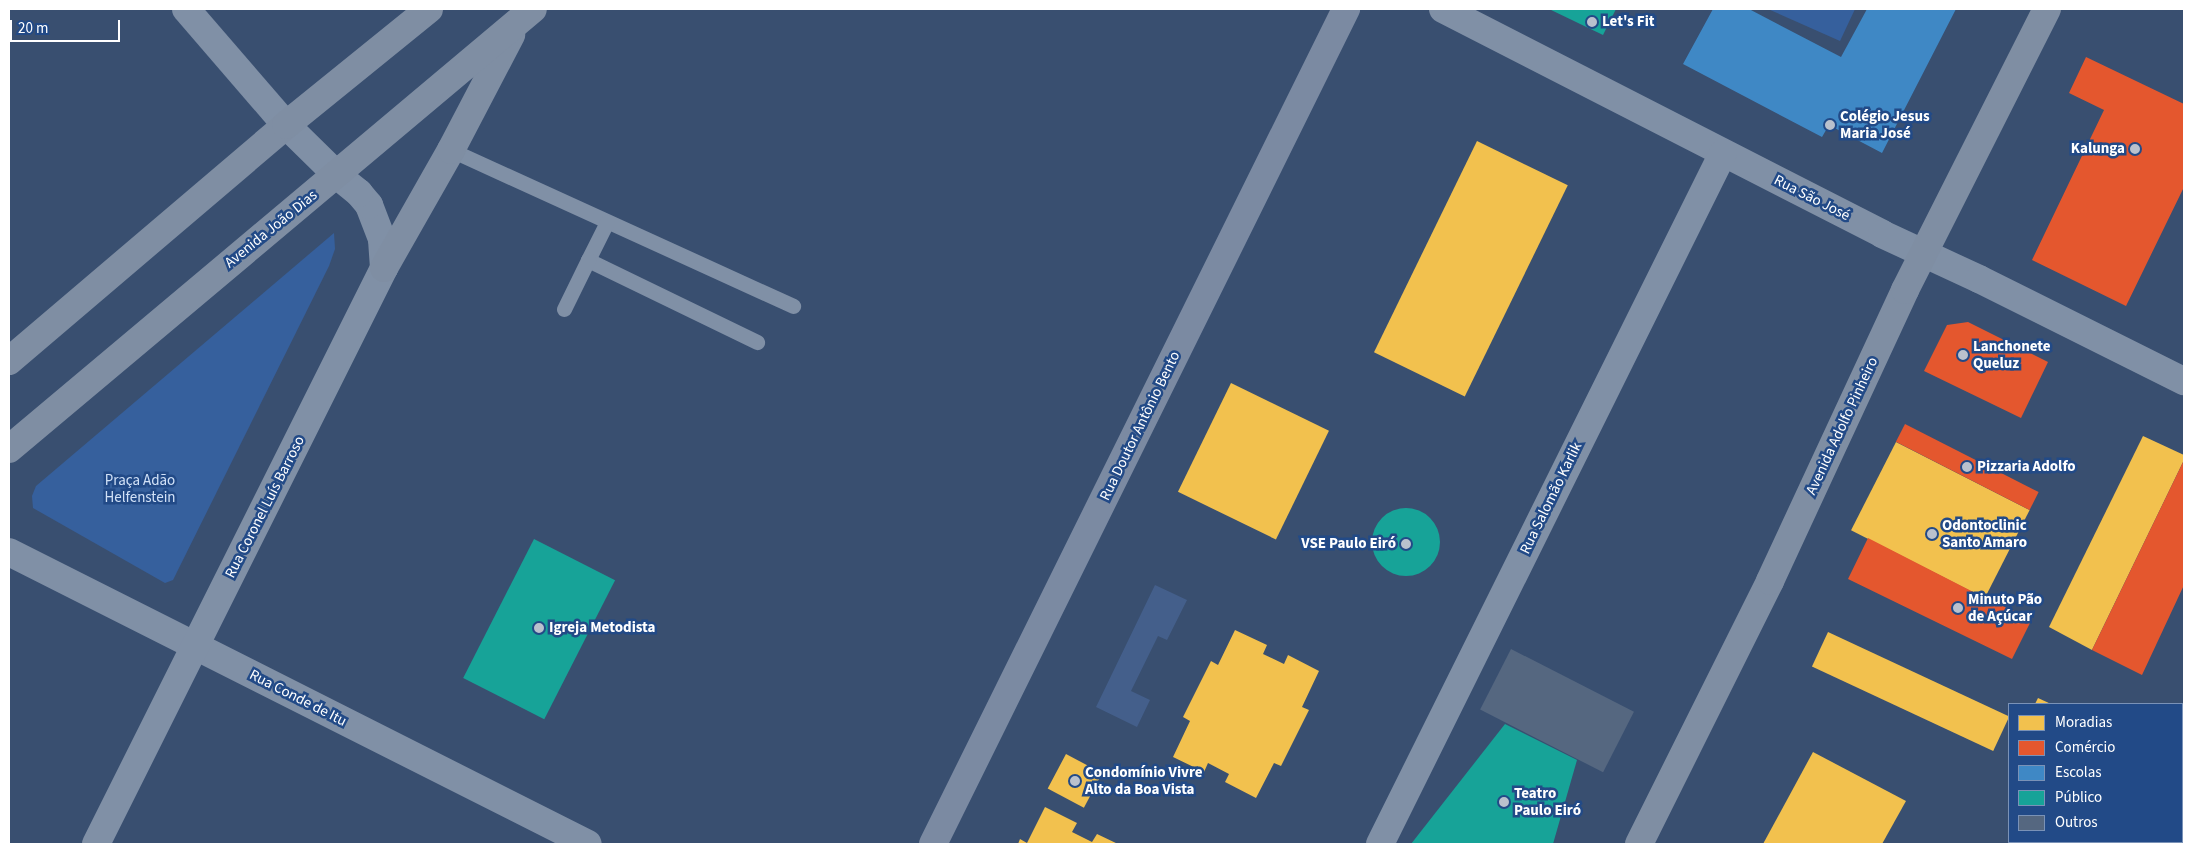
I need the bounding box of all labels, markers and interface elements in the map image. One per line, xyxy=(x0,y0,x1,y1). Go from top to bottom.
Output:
scale bar xyxy=(12,10,122,42)
place label: Let's Fit xyxy=(1602,13,1655,31)
marker: Let's Fit xyxy=(1586,16,1598,28)
text: 20 m xyxy=(18,18,48,39)
place label: Colégio Jesus Maria José xyxy=(1840,107,1930,142)
marker: Colégio Jesus Maria José xyxy=(1824,119,1836,131)
place label: Kalunga xyxy=(2071,140,2125,158)
marker: Kalunga xyxy=(2129,143,2141,155)
street label: Rua São José xyxy=(1771,171,1853,225)
street label: Avenida João Dias xyxy=(221,186,321,272)
place label: Lanchonete Queluz xyxy=(1973,337,2051,372)
street label: Rua Doutor Antônio Bento xyxy=(1096,348,1184,504)
marker: Lanchonete Queluz xyxy=(1957,349,1969,361)
street label: Avenida Adolfo Pinheiro xyxy=(1802,354,1882,498)
street label: Rua Coronel Luís Barroso xyxy=(221,433,309,581)
street label: Rua Salomão Karlik xyxy=(1516,439,1586,557)
place label: Pizzaria Adolfo xyxy=(1977,458,2076,476)
marker: Pizzaria Adolfo xyxy=(1961,461,1973,473)
park label: Praça Adão Helfenstein xyxy=(104,471,176,506)
place label: Odontoclinic Santo Amaro xyxy=(1942,516,2027,551)
marker: Odontoclinic Santo Amaro xyxy=(1926,528,1938,540)
place label: VSE Paulo Eiró xyxy=(1301,535,1396,553)
marker: VSE Paulo Eiró xyxy=(1400,538,1412,550)
place label: Minuto Pão de Açúcar xyxy=(1968,590,2042,625)
marker: Minuto Pão de Açúcar xyxy=(1952,602,1964,614)
place label: Igreja Metodista xyxy=(549,619,655,637)
marker: Igreja Metodista xyxy=(533,622,545,634)
street label: Rua Conde de Itu xyxy=(246,666,350,730)
legend xyxy=(2008,703,2183,843)
text: Moradias xyxy=(2055,712,2112,733)
text: Comércio xyxy=(2055,737,2115,758)
text: Escolas xyxy=(2055,762,2102,783)
place label: Condomínio Vivre Alto da Boa Vista xyxy=(1085,763,1203,798)
marker: Condomínio Vivre Alto da Boa Vista xyxy=(1069,775,1081,787)
place label: Teatro Paulo Eiró xyxy=(1514,784,1581,819)
text: Público xyxy=(2055,787,2102,808)
marker: Teatro Paulo Eiró xyxy=(1498,796,1510,808)
text: Outros xyxy=(2055,812,2098,833)

